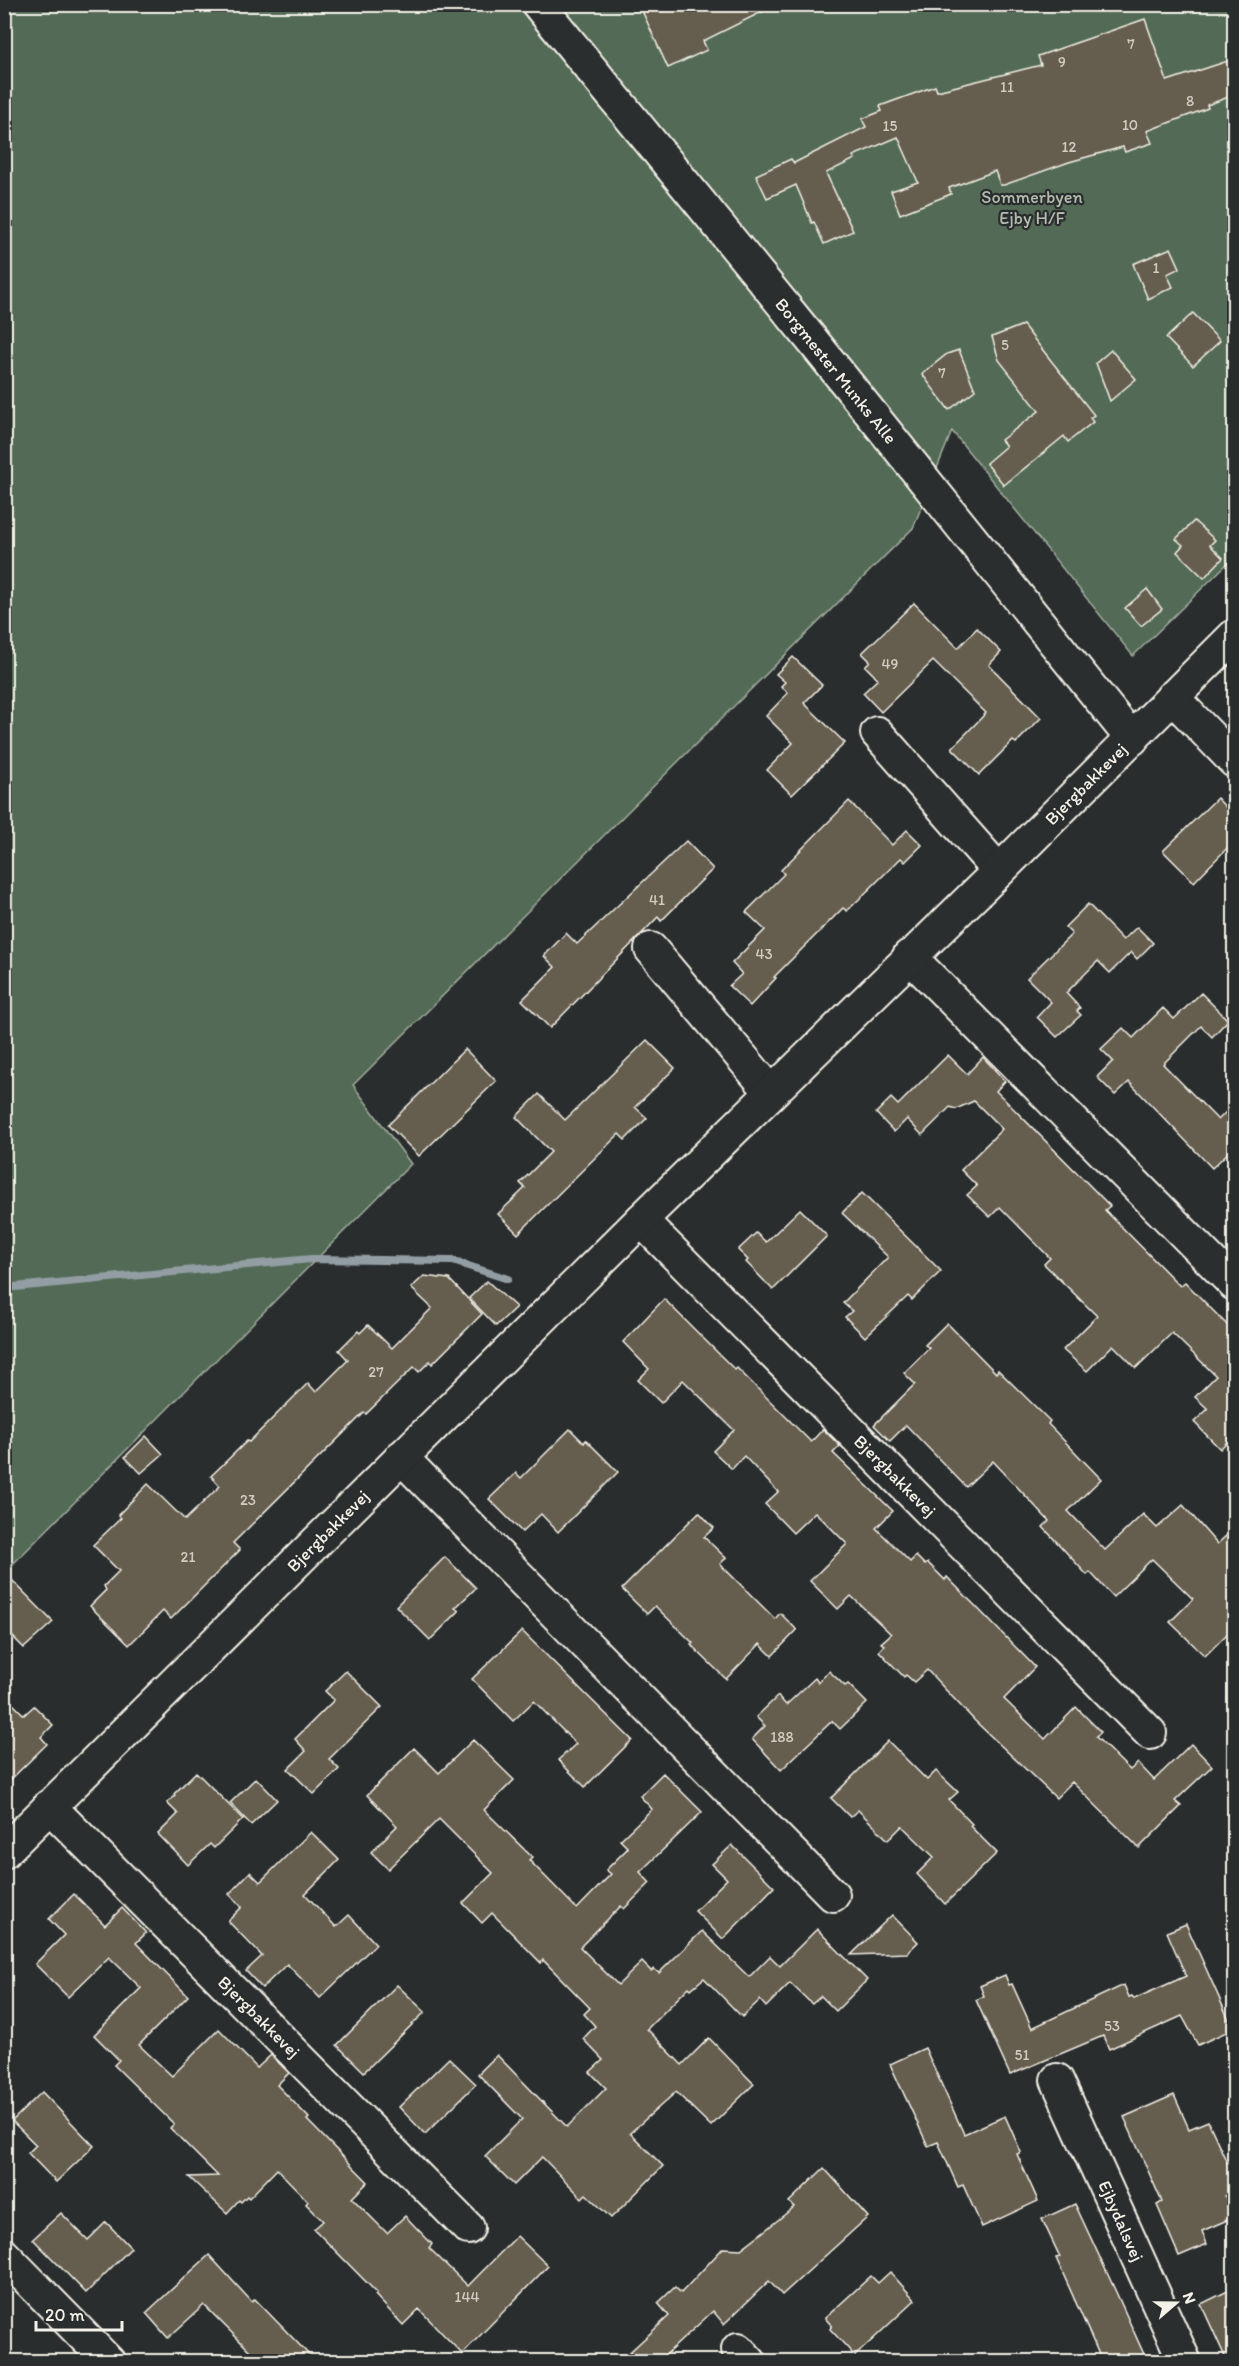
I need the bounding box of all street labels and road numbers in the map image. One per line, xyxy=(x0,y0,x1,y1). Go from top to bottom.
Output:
street label: Borgmester Munks Alle xyxy=(770,294,902,448)
street label: Bjergbakkevej xyxy=(1040,738,1132,830)
street label: Bjergbakkevej xyxy=(849,1430,941,1522)
street label: Bjergbakkevej xyxy=(282,1485,374,1577)
street label: Bjergbakkevej xyxy=(213,1971,305,2063)
street label: Ejbydalsvej xyxy=(1093,2177,1149,2265)

